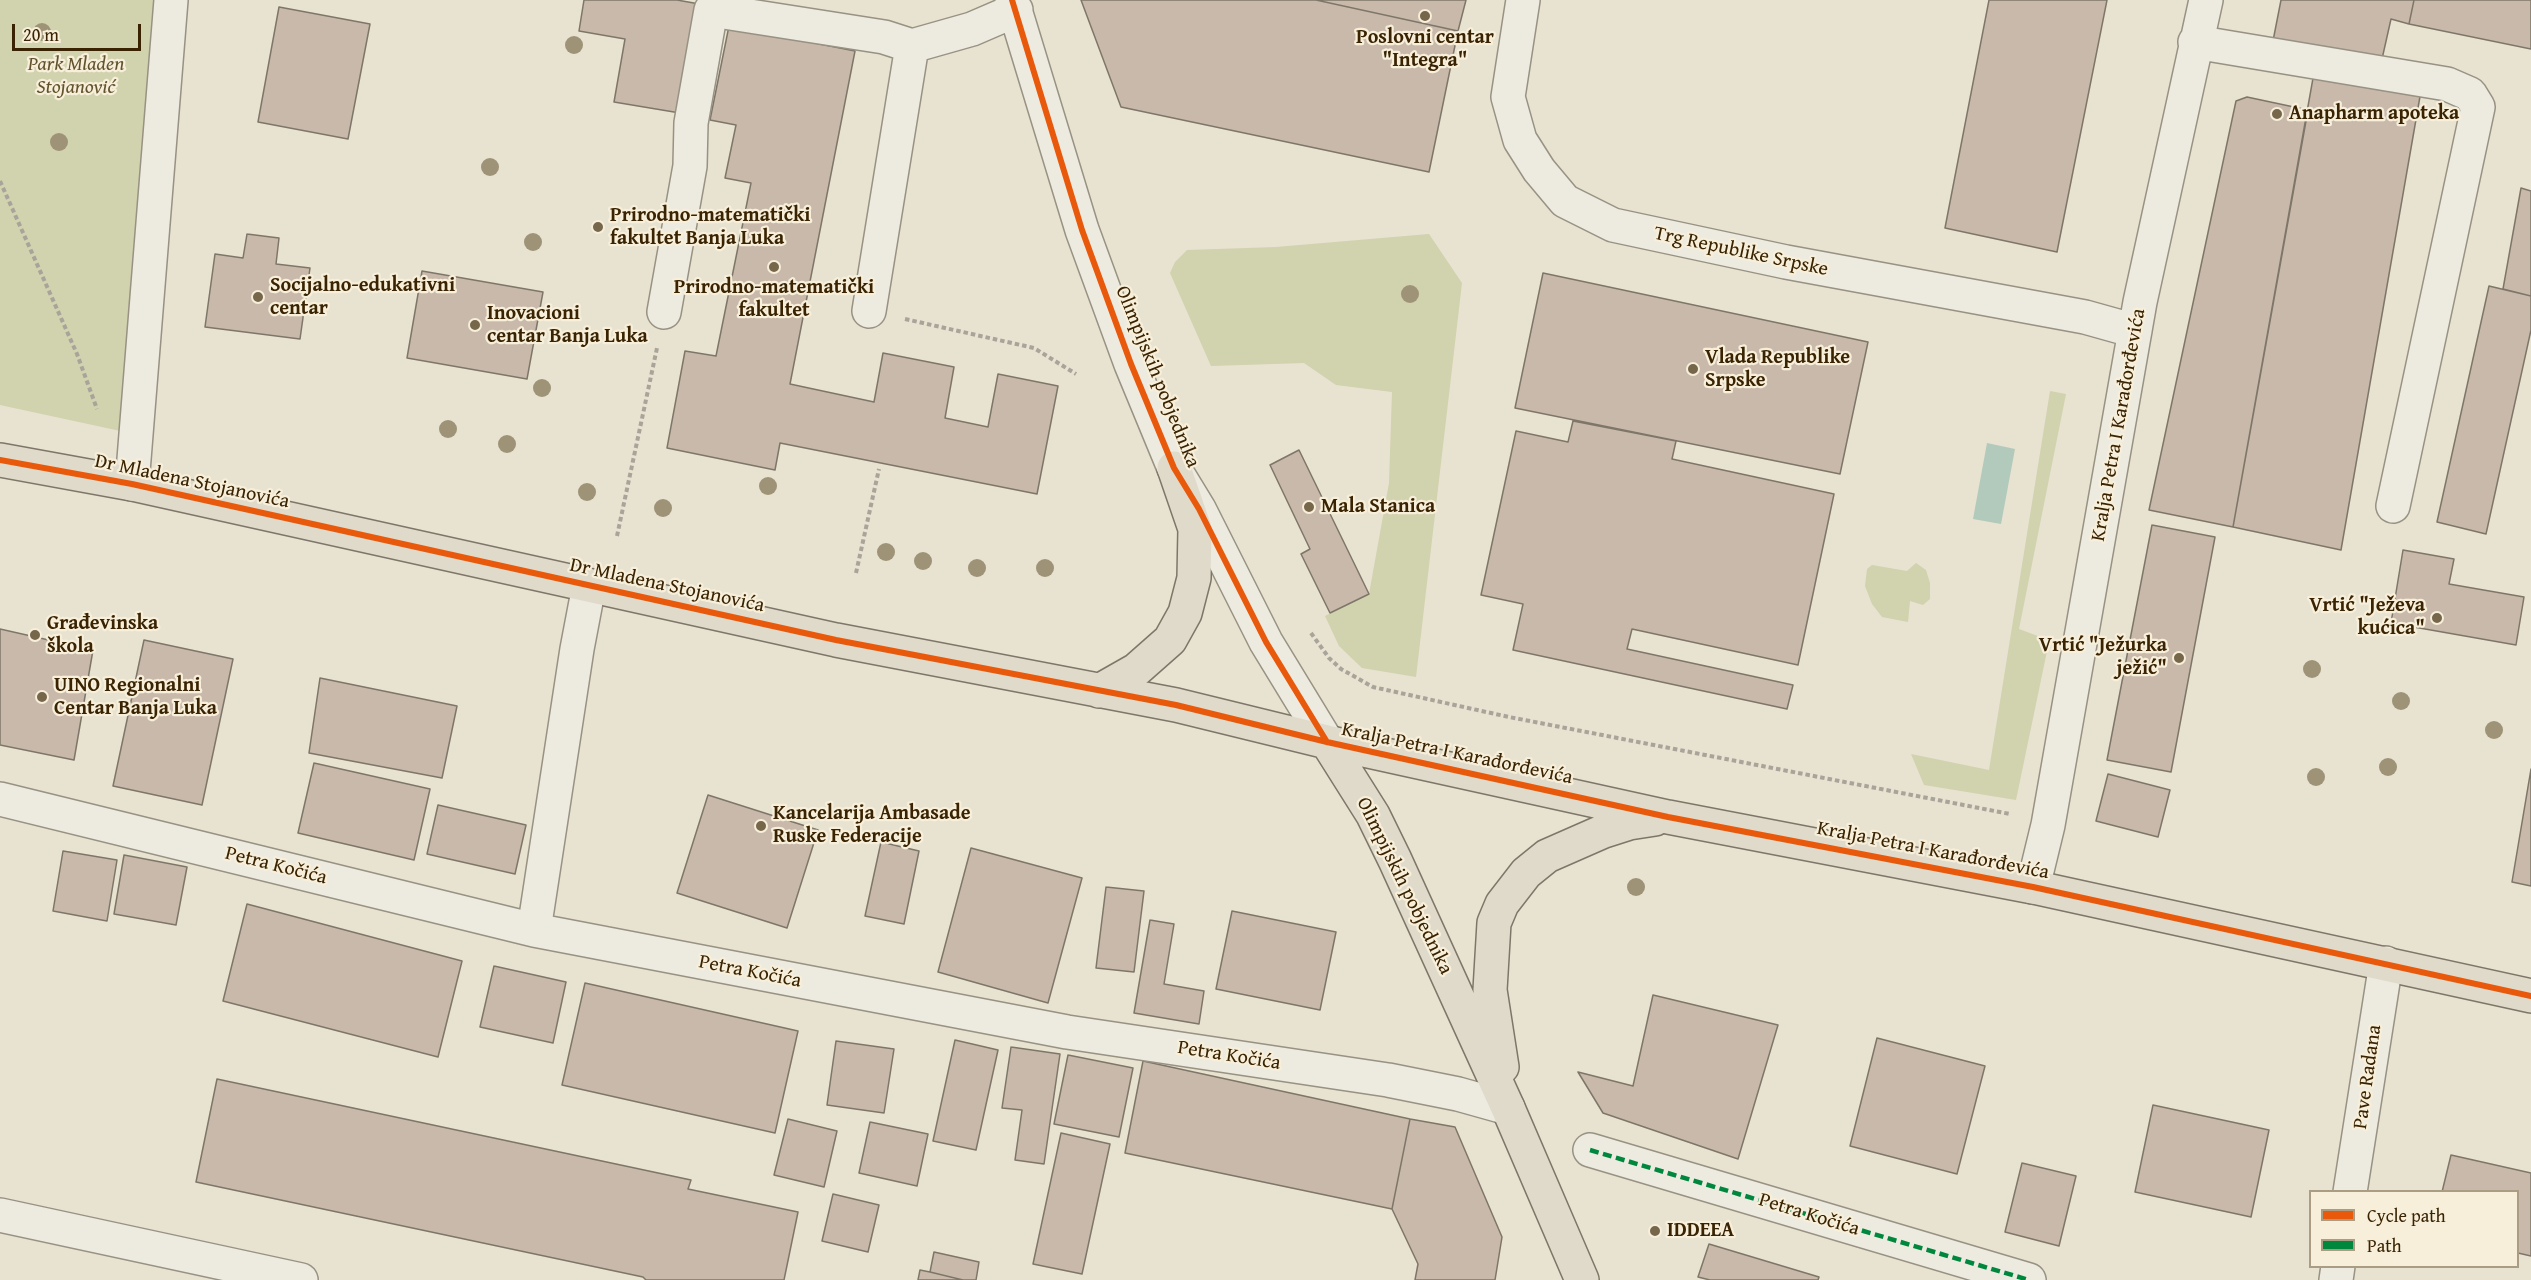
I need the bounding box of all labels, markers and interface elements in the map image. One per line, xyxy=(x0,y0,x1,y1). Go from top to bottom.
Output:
marker: Poslovni centar "Integra" xyxy=(1418,9,1432,23)
scale bar xyxy=(15,12,144,50)
text: 20 m xyxy=(23,21,59,48)
place label: Poslovni centar "Integra" xyxy=(1356,26,1494,73)
park label: Park Mladen Stojanović xyxy=(28,53,124,100)
place label: Anapharm apoteka xyxy=(2289,102,2459,126)
marker: Anapharm apoteka xyxy=(2270,107,2284,121)
place label: Prirodno-matematički fakultet Banja Luka xyxy=(610,204,810,251)
marker: Prirodno-matematički fakultet Banja Luka xyxy=(591,220,605,234)
street label: Trg Republike Srpske xyxy=(1652,222,1830,282)
marker: Prirodno-matematički fakultet xyxy=(767,260,781,274)
place label: Socijalno-edukativni centar xyxy=(270,274,455,321)
place label: Prirodno-matematički fakultet xyxy=(674,276,874,323)
street label: Olimpijskih pobjednika xyxy=(1110,283,1204,471)
marker: Socijalno-edukativni centar xyxy=(251,290,265,304)
place label: Inovacioni centar Banja Luka xyxy=(487,302,648,349)
street label: Kralja Petra I Karađorđevića xyxy=(2087,307,2151,543)
marker: Inovacioni centar Banja Luka xyxy=(468,318,482,332)
place label: Vlada Republike Srpske xyxy=(1705,346,1850,393)
marker: Vlada Republike Srpske xyxy=(1686,362,1700,376)
street label: Dr Mladena Stojanovića xyxy=(93,450,291,514)
place label: Mala Stanica xyxy=(1321,495,1435,519)
marker: Mala Stanica xyxy=(1302,500,1316,514)
street label: Dr Mladena Stojanovića xyxy=(568,554,766,618)
place label: Vrtić "Ježeva kućica" xyxy=(2309,594,2425,641)
marker: Vrtić "Ježeva kućica" xyxy=(2430,611,2444,625)
place label: Građevinska škola xyxy=(47,612,158,659)
marker: Građevinska škola xyxy=(28,628,42,642)
place label: Vrtić "Ježurka ježić" xyxy=(2039,634,2167,681)
marker: Vrtić "Ježurka ježić" xyxy=(2172,651,2186,665)
place label: UINO Regionalni Centar Banja Luka xyxy=(54,674,217,721)
marker: UINO Regionalni Centar Banja Luka xyxy=(35,690,49,704)
street label: Kralja Petra I Karađorđevića xyxy=(1339,718,1575,790)
street label: Olimpijskih pobjednika xyxy=(1351,794,1457,978)
place label: Kancelarija Ambasade Ruske Federacije xyxy=(773,802,970,849)
street label: Kralja Petra I Karađorđevića xyxy=(1815,817,2051,885)
marker: Kancelarija Ambasade Ruske Federacije xyxy=(754,819,768,833)
street label: Petra Kočića xyxy=(223,842,329,890)
street label: Petra Kočića xyxy=(697,950,803,994)
street label: Pave Radana xyxy=(2349,1023,2387,1131)
street label: Petra Kočića xyxy=(1176,1036,1282,1076)
street label: Petra Kočića xyxy=(1756,1188,1862,1242)
legend xyxy=(2309,1190,2519,1268)
text: Cycle path xyxy=(2367,1202,2446,1229)
place label: IDDEEA xyxy=(1667,1219,1734,1243)
marker: IDDEEA xyxy=(1648,1224,1662,1238)
text: Path xyxy=(2367,1232,2402,1259)

